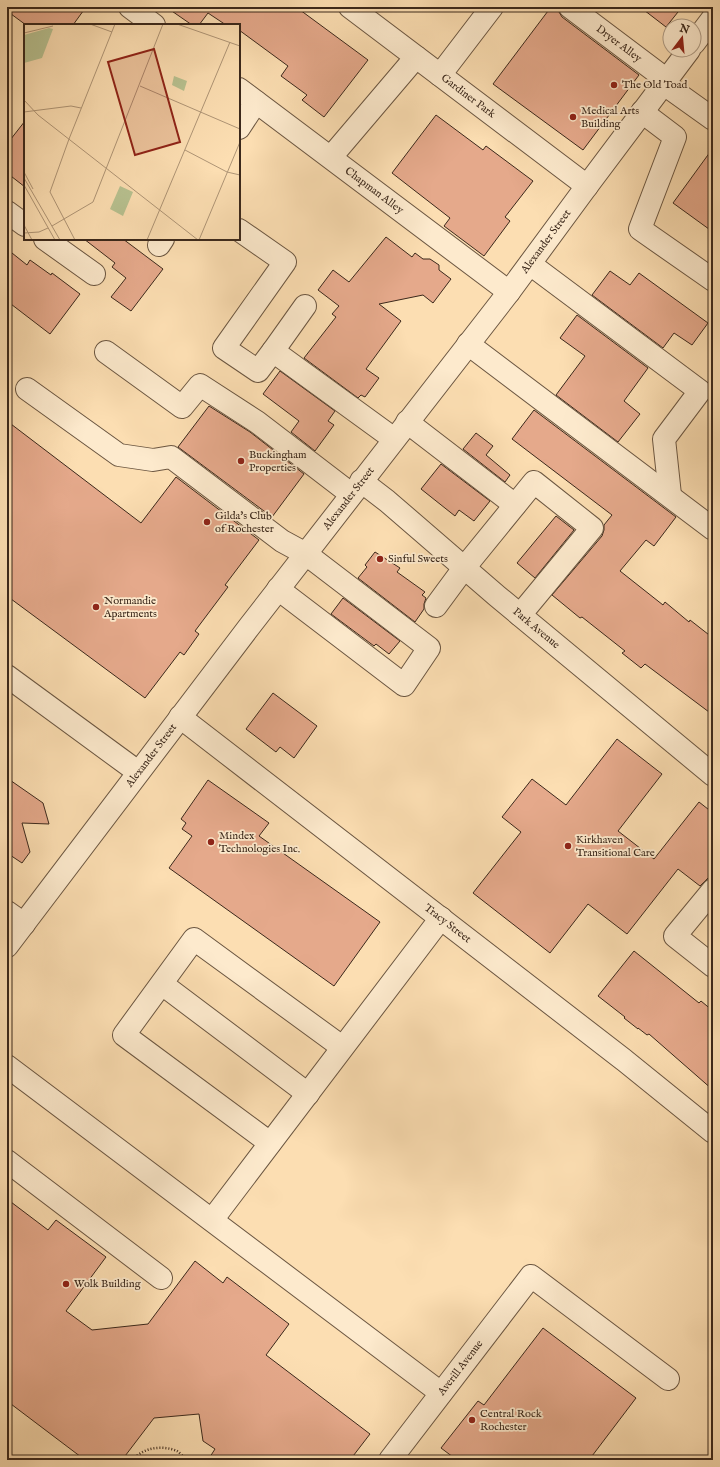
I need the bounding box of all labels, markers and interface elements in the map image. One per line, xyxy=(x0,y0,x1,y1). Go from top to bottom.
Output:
north arrow xyxy=(662,18,702,58)
text: N xyxy=(677,21,691,38)
street label: Dryer Alley xyxy=(593,22,645,66)
inset map xyxy=(24,24,240,240)
street label: Gardiner Park xyxy=(438,71,498,121)
place label: The Old Toad xyxy=(622,78,687,92)
marker: The Old Toad xyxy=(609,80,619,90)
place label: Medical Arts Building xyxy=(581,104,639,131)
marker: Medical Arts Building xyxy=(568,112,578,122)
street label: Chapman Alley xyxy=(342,164,407,218)
street label: Alexander Street xyxy=(517,207,574,277)
place label: Buckingham Properties xyxy=(249,448,307,475)
marker: Buckingham Properties xyxy=(236,456,246,466)
street label: Alexander Street xyxy=(319,464,378,534)
place label: Gilda's Club of Rochester xyxy=(215,509,274,536)
marker: Gilda's Club of Rochester xyxy=(202,517,212,527)
place label: Sinful Sweets xyxy=(388,552,448,566)
marker: Sinful Sweets xyxy=(375,554,385,564)
place label: Normandie Apartments xyxy=(103,594,157,621)
marker: Normandie Apartments xyxy=(91,602,101,612)
street label: Park Avenue xyxy=(510,605,563,652)
street label: Alexander Street xyxy=(122,721,180,791)
place label: Mindex Technologies Inc. xyxy=(219,829,300,856)
place label: Kirkhaven Transitional Care xyxy=(576,833,655,860)
marker: Mindex Technologies Inc. xyxy=(206,837,216,847)
marker: Kirkhaven Transitional Care xyxy=(563,841,573,851)
street label: Tracy Street xyxy=(421,901,474,946)
place label: Wolk Building xyxy=(74,1277,142,1291)
marker: Wolk Building xyxy=(61,1279,71,1289)
street label: Averill Avenue xyxy=(434,1337,486,1399)
place label: Central Rock Rochester xyxy=(480,1407,542,1434)
marker: Central Rock Rochester xyxy=(467,1415,477,1425)

